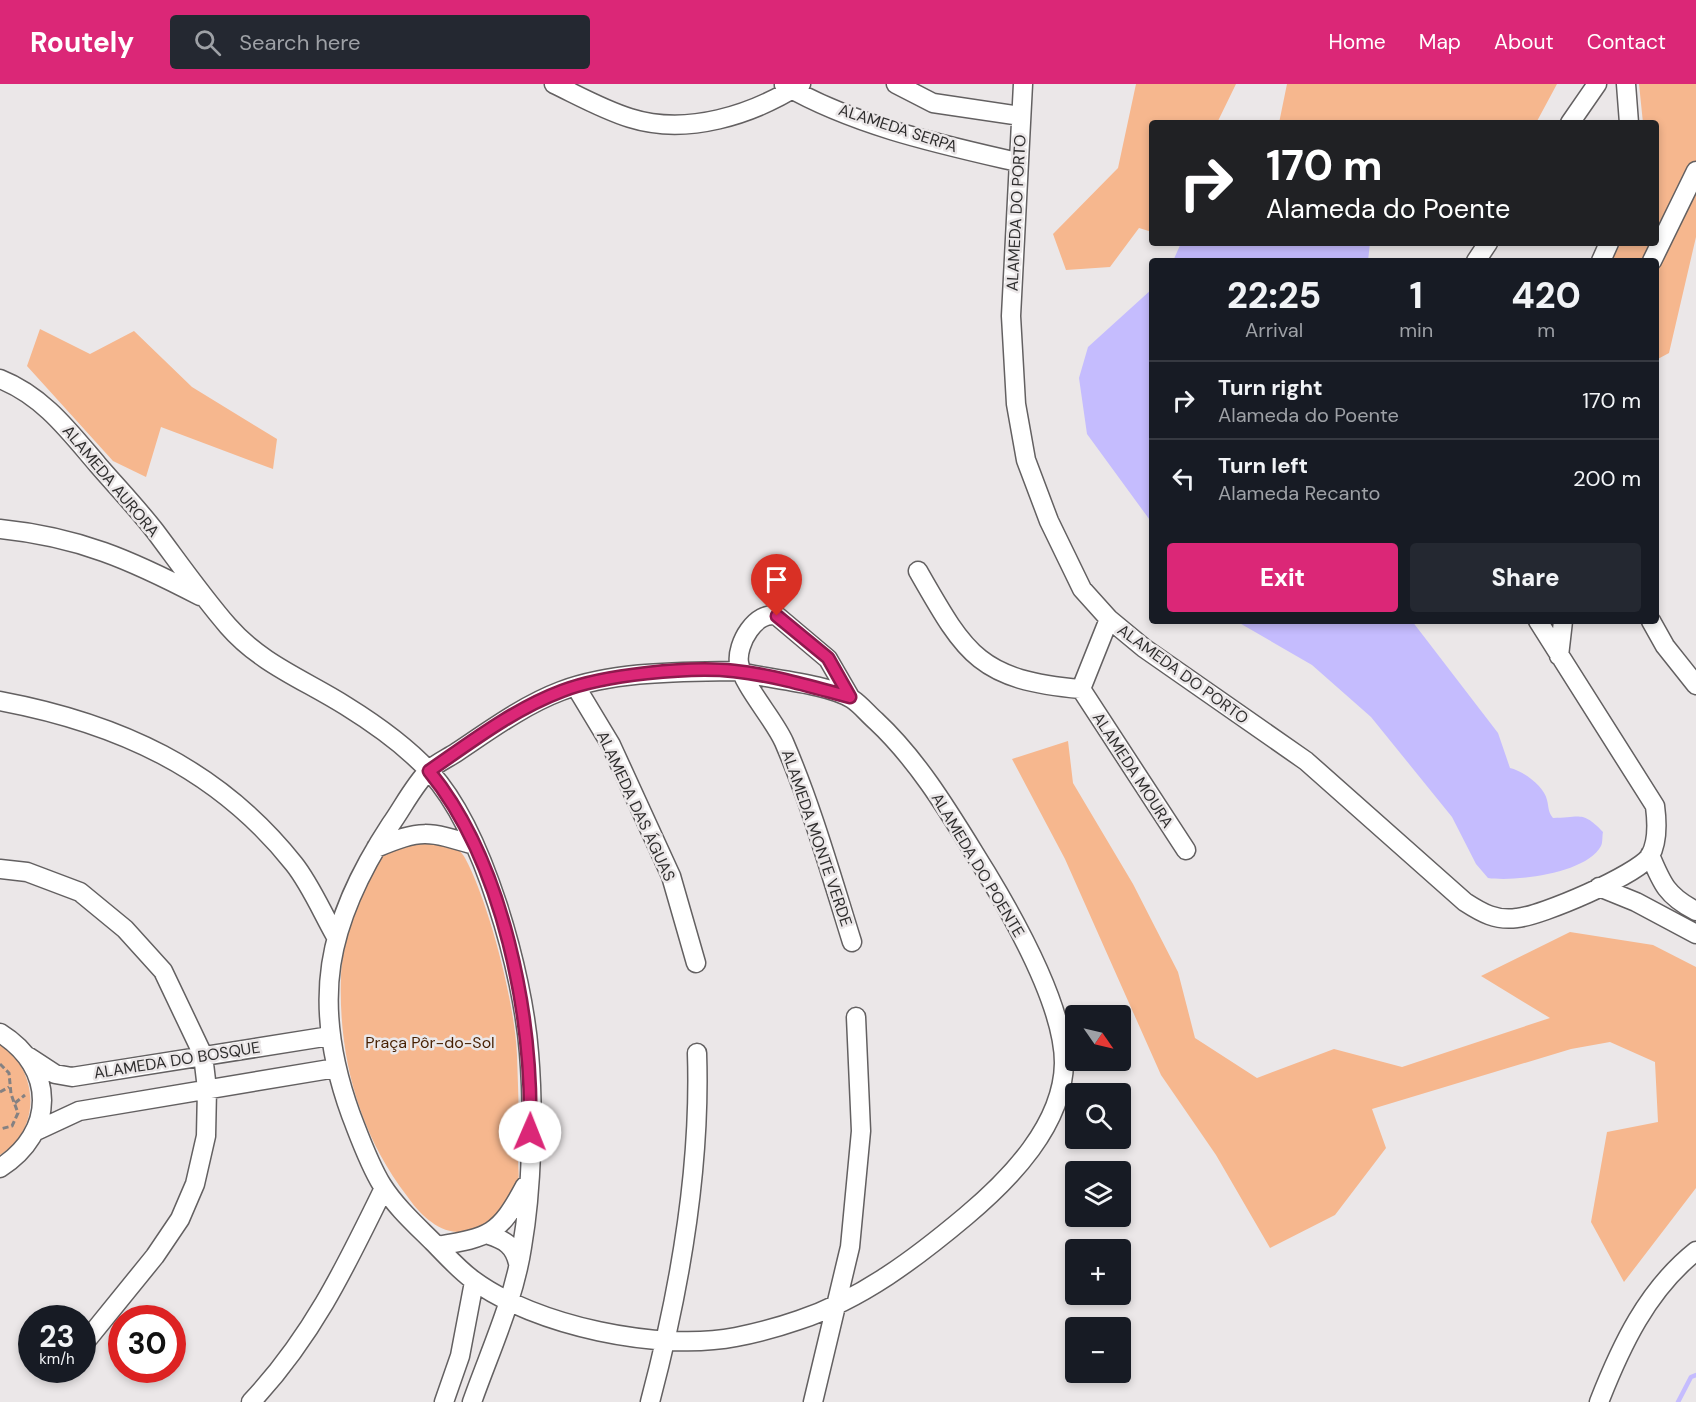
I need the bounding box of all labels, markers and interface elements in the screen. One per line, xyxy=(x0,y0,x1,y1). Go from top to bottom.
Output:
search box xyxy=(170,15,590,69)
text: Routely xyxy=(30,24,134,61)
icon: search xyxy=(191,26,224,59)
text: Search here xyxy=(239,28,361,57)
text: Home xyxy=(1328,28,1386,56)
text: Map xyxy=(1419,28,1461,56)
text: About xyxy=(1494,28,1554,56)
text: Contact xyxy=(1587,28,1666,56)
street label: ALAMEDA SERPA xyxy=(836,99,960,157)
street label: ALAMEDA DO PORTO xyxy=(1001,134,1031,292)
text: 170 m xyxy=(1266,138,1383,193)
icon: right xyxy=(1167,144,1245,222)
text: Alameda do Poente xyxy=(1266,191,1510,226)
text: 22:25 xyxy=(1227,272,1321,319)
text: 1 xyxy=(1410,272,1423,319)
text: 420 xyxy=(1511,272,1581,319)
text: Arrival xyxy=(1245,317,1303,343)
text: min xyxy=(1399,317,1433,343)
text: m xyxy=(1537,317,1555,343)
text: Turn right xyxy=(1218,373,1323,402)
icon: right xyxy=(1167,384,1200,417)
text: 170 m xyxy=(1582,386,1641,415)
text: Alameda do Poente xyxy=(1218,402,1399,428)
street label: ALAMEDA AURORA xyxy=(58,421,164,542)
text: Turn left xyxy=(1218,451,1308,480)
icon: left xyxy=(1167,462,1200,495)
text: 200 m xyxy=(1573,464,1641,493)
text: Alameda Recanto xyxy=(1218,480,1380,506)
button: Exit xyxy=(1167,543,1398,612)
button: Share xyxy=(1410,543,1641,612)
pin xyxy=(751,554,802,616)
icon: arrive xyxy=(760,563,793,596)
street label: ALAMEDA DO PORTO xyxy=(1113,619,1253,729)
street label: ALAMEDA MOURA xyxy=(1088,708,1178,832)
street label: ALAMEDA DAS ÁGUAS xyxy=(592,727,680,885)
street label: ALAMEDA MONTE VERDE xyxy=(777,747,857,929)
street label: ALAMEDA DO POENTE xyxy=(927,789,1029,941)
north arrow xyxy=(1065,1005,1131,1071)
map controls xyxy=(1065,1005,1131,1383)
park label: Praça Pôr-do-Sol xyxy=(365,1032,495,1053)
street label: ALAMEDA DO BOSQUE xyxy=(92,1036,262,1084)
button: search xyxy=(1065,1083,1131,1149)
position arrow xyxy=(498,1100,562,1164)
button: layers xyxy=(1065,1161,1131,1227)
button: + xyxy=(1065,1239,1131,1305)
speed limit sign: 30 xyxy=(108,1305,186,1383)
text: 23 xyxy=(39,1317,75,1356)
button: − xyxy=(1065,1317,1131,1383)
text: km/h xyxy=(39,1349,75,1369)

